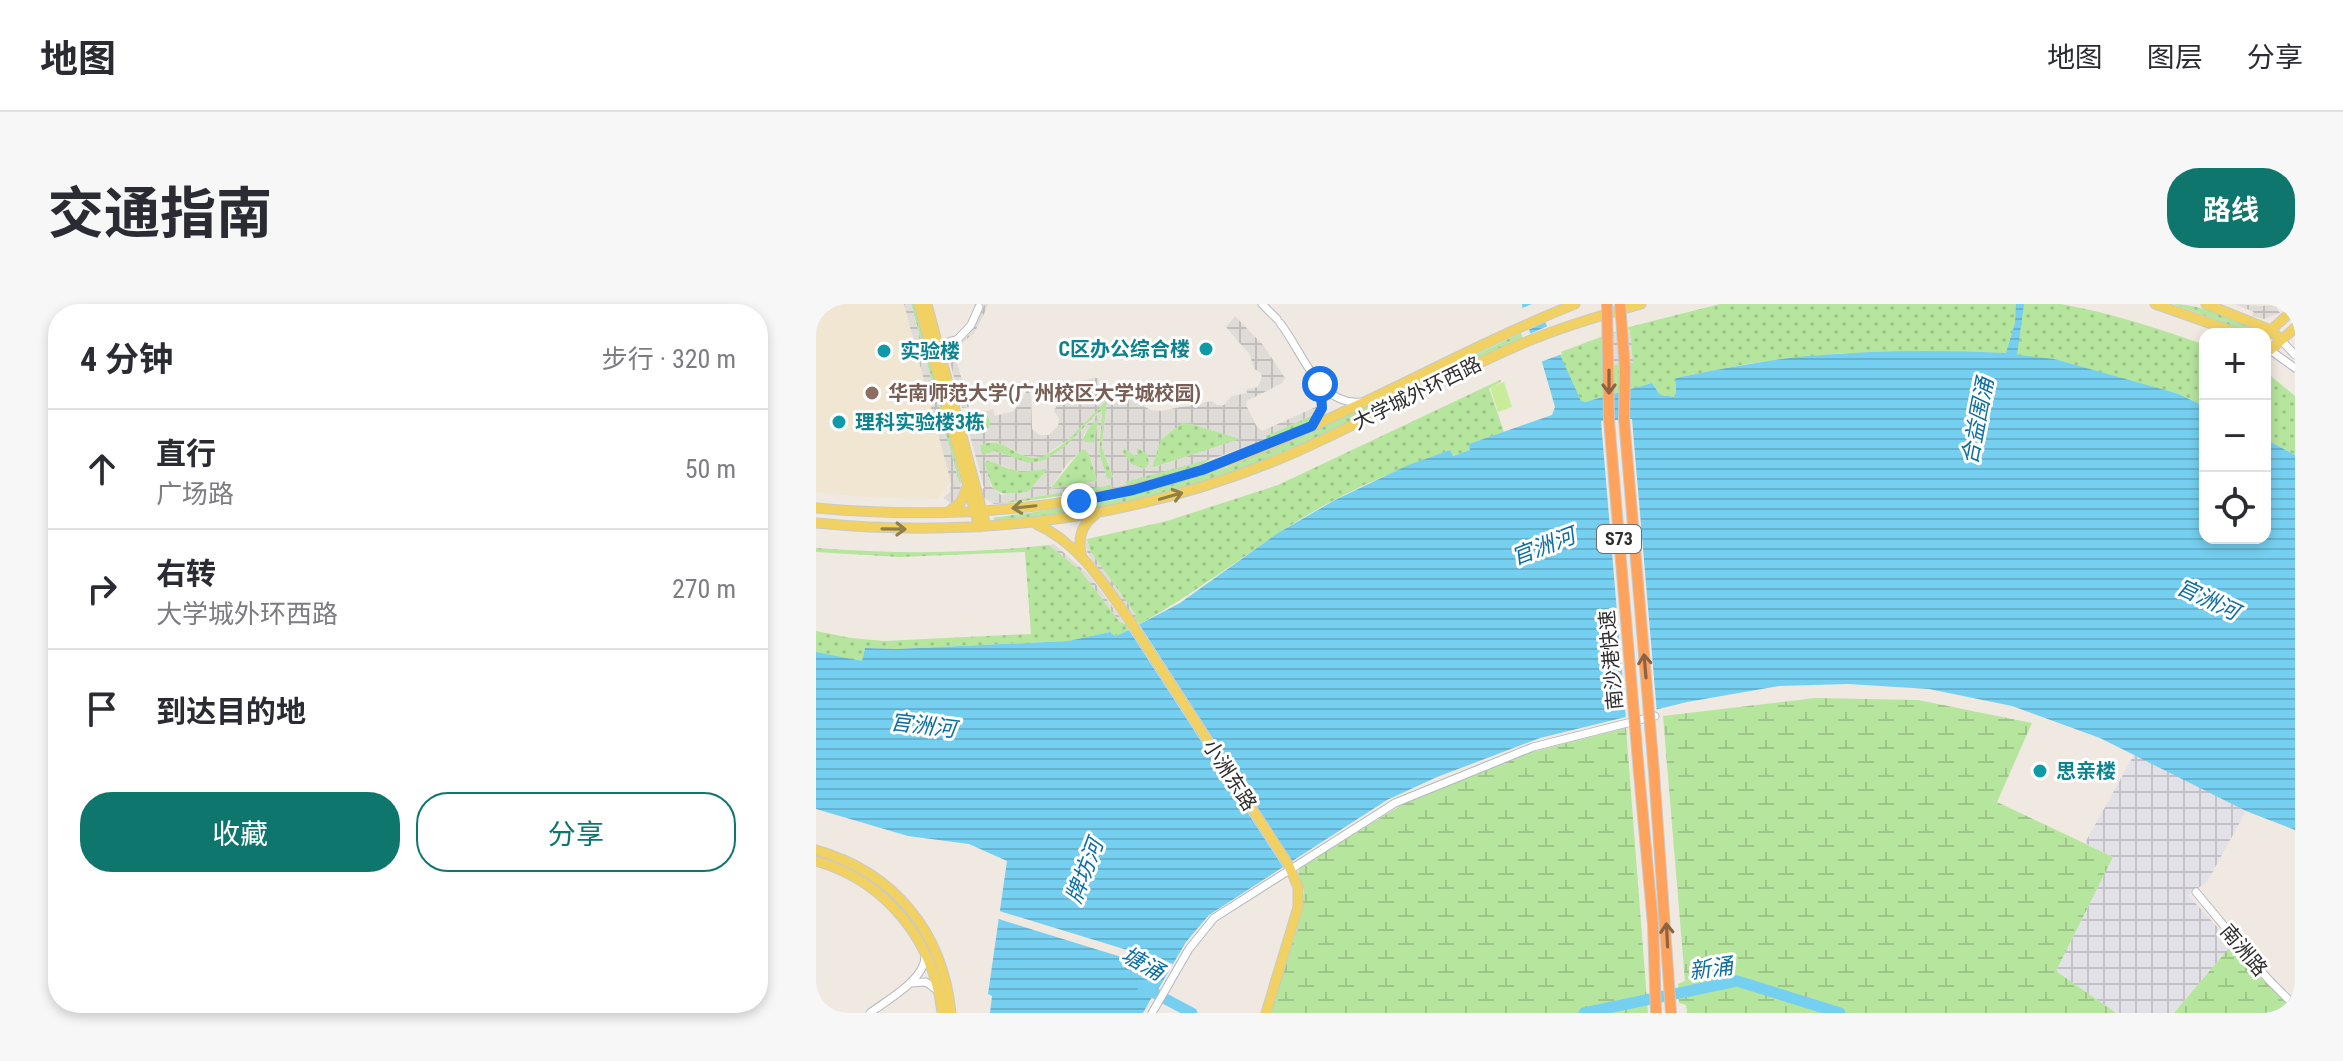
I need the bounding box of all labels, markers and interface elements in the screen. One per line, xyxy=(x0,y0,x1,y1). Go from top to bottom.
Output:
text: 地图 xyxy=(40,37,116,81)
text: 地图 xyxy=(2047,41,2103,74)
text: 图层 xyxy=(2147,41,2203,74)
text: 分享 xyxy=(2247,41,2303,74)
button: 路线 xyxy=(2167,168,2295,248)
text: 交通指南 xyxy=(48,181,272,247)
map controls xyxy=(2199,328,2271,544)
button: + xyxy=(2199,328,2271,400)
place label: C区办公综合楼 xyxy=(1059,337,1190,361)
text: 4 分钟 xyxy=(80,339,173,379)
place label: 实验楼 xyxy=(900,339,960,363)
marker: C区办公综合楼 xyxy=(1197,340,1215,358)
marker: 实验楼 xyxy=(875,342,893,360)
text: 步行 · 320 m xyxy=(602,344,736,374)
street label: 大学城外环西路 xyxy=(1349,352,1485,434)
route start xyxy=(1302,366,1338,402)
one-way arrow xyxy=(1601,368,1617,395)
water label: 合益围涌 xyxy=(1957,373,1999,467)
place label: 华南师范大学(广州校区大学城校园) xyxy=(888,381,1201,405)
marker: 华南师范大学(广州校区大学城校园) xyxy=(863,384,881,402)
button: − xyxy=(2199,400,2271,472)
place label: 理科实验楼3栋 xyxy=(855,410,985,434)
marker: 理科实验楼3栋 xyxy=(830,413,848,431)
text: 直行 xyxy=(156,436,216,471)
icon: ahead xyxy=(80,447,124,491)
text: 50 m xyxy=(685,454,736,484)
button: locate xyxy=(2199,472,2271,544)
text: 广场路 xyxy=(156,479,234,509)
route end xyxy=(1061,483,1097,519)
one-way arrow xyxy=(1158,488,1184,503)
one-way arrow xyxy=(1011,500,1038,515)
one-way arrow xyxy=(880,521,907,536)
water label: 官洲河 xyxy=(1508,522,1582,570)
road number: S73 xyxy=(1597,525,1641,553)
text: 右转 xyxy=(156,556,216,591)
icon: right xyxy=(80,567,124,611)
text: 270 m xyxy=(672,574,736,604)
water label: 官洲河 xyxy=(2173,574,2247,626)
text: 大学城外环西路 xyxy=(156,599,338,629)
street label: 南沙港快速 xyxy=(1595,609,1627,711)
one-way arrow xyxy=(1637,653,1652,680)
icon: arrive xyxy=(80,687,124,731)
text: 到达目的地 xyxy=(156,694,306,729)
water label: 官洲河 xyxy=(889,709,961,742)
street label: 小洲东路 xyxy=(1198,735,1262,815)
place label: 思亲楼 xyxy=(2056,759,2116,783)
marker: 思亲楼 xyxy=(2031,762,2049,780)
button: 收藏 xyxy=(80,792,400,872)
button: 分享 xyxy=(416,792,736,872)
water label: 牌坊河 xyxy=(1061,832,1109,906)
street label: 南洲路 xyxy=(2216,919,2272,981)
one-way arrow xyxy=(1659,922,1674,949)
water label: 塘涌 xyxy=(1117,942,1171,986)
water label: 新涌 xyxy=(1688,953,1738,984)

